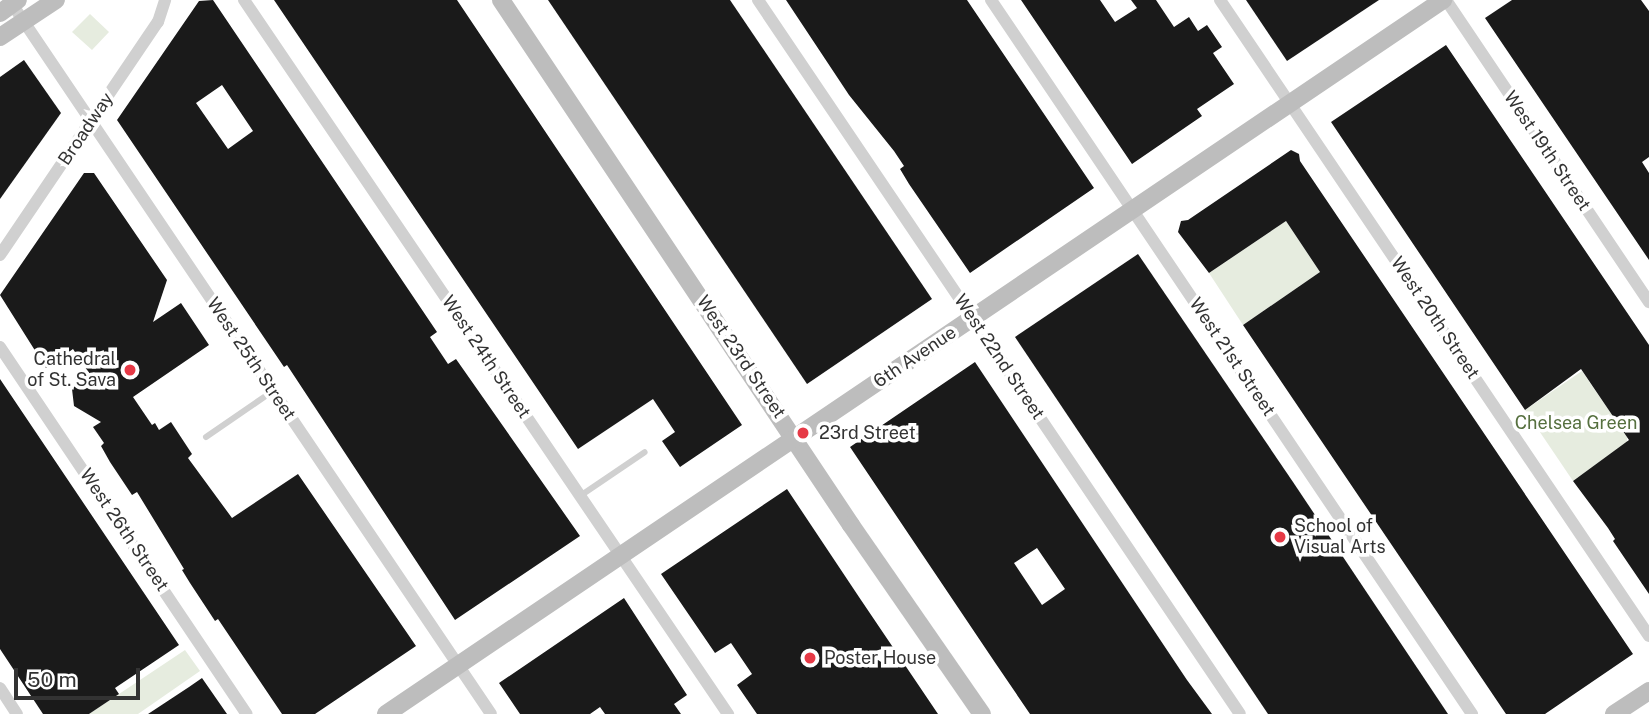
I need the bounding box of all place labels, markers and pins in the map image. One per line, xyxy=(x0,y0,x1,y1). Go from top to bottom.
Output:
place label: Cathedral of St. Sava xyxy=(27,349,116,392)
marker: Cathedral of St. Sava xyxy=(122,362,138,378)
place label: 23rd Street xyxy=(819,422,916,444)
marker: 23rd Street xyxy=(793,423,813,443)
place label: School of Visual Arts xyxy=(1294,516,1386,558)
marker: School of Visual Arts xyxy=(1272,529,1288,545)
place label: Poster House xyxy=(824,647,936,669)
marker: Poster House xyxy=(802,650,818,666)

